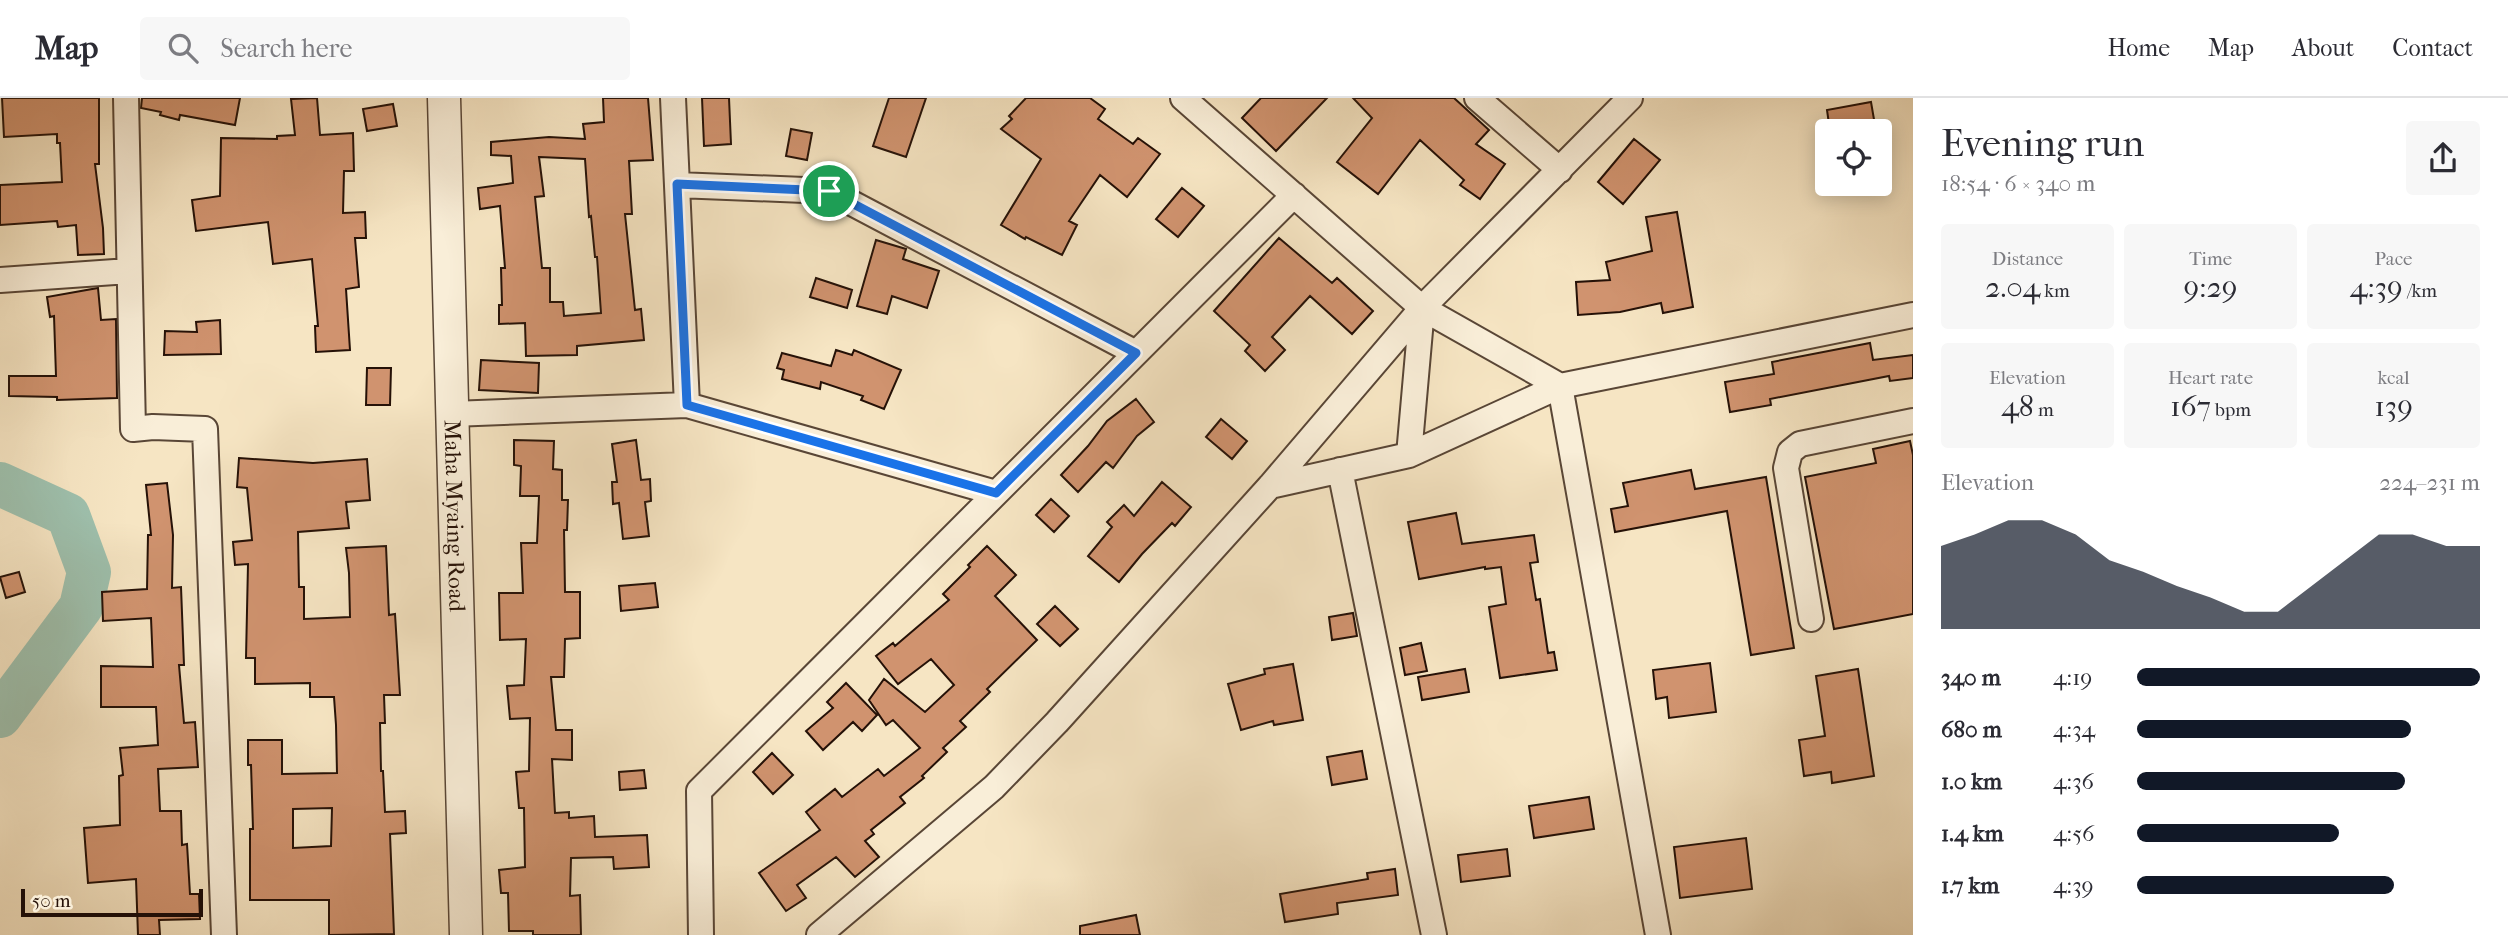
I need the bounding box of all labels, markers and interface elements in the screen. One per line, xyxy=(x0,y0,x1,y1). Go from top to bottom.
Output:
search box xyxy=(140,17,630,80)
text: Map xyxy=(35,29,98,68)
icon: search xyxy=(164,29,202,67)
text: Search here xyxy=(220,33,352,64)
text: Home xyxy=(2108,34,2170,62)
text: Map xyxy=(2208,34,2254,62)
text: About xyxy=(2292,34,2354,62)
text: Contact xyxy=(2392,34,2473,62)
map controls xyxy=(1815,119,1892,196)
button: locate xyxy=(1815,119,1892,196)
text: Evening run xyxy=(1941,121,2144,166)
button: share xyxy=(2406,121,2480,195)
pin xyxy=(799,161,859,221)
text: 18:54 · 6 × 340 m xyxy=(1941,170,2095,197)
icon: arrive xyxy=(810,172,848,210)
text: Distance xyxy=(1992,248,2063,270)
text: Time xyxy=(2189,248,2232,270)
text: Pace xyxy=(2375,248,2412,270)
text: 2.04 xyxy=(1985,270,2040,305)
text: 9:29 xyxy=(2183,270,2238,305)
text: 4:39 xyxy=(2350,270,2403,305)
text: km xyxy=(2040,280,2070,302)
text: /km xyxy=(2403,280,2437,302)
text: Elevation xyxy=(1989,367,2066,389)
text: Heart rate xyxy=(2168,367,2253,389)
text: kcal xyxy=(2378,367,2409,389)
text: 48 xyxy=(2001,389,2034,424)
text: 167 xyxy=(2170,389,2211,424)
text: 139 xyxy=(2374,389,2413,424)
text: m xyxy=(2034,399,2054,421)
text: bpm xyxy=(2211,399,2251,421)
street label: Maha Myaing Road xyxy=(439,420,471,613)
text: Elevation xyxy=(1941,469,2034,496)
text: 224–231 m xyxy=(2379,469,2480,496)
text: 340 m xyxy=(1941,664,2001,691)
text: 4:19 xyxy=(2053,664,2092,691)
text: 680 m xyxy=(1941,716,2002,743)
text: 4:34 xyxy=(2053,716,2095,743)
text: 1.0 km xyxy=(1941,768,2002,795)
text: 4:36 xyxy=(2053,768,2094,795)
text: 1.4 km xyxy=(1941,820,2004,847)
text: 4:56 xyxy=(2053,820,2095,847)
text: 1.7 km xyxy=(1941,872,1999,899)
text: 4:39 xyxy=(2053,872,2094,899)
scale bar xyxy=(21,886,203,918)
text: 50 m xyxy=(32,890,71,912)

